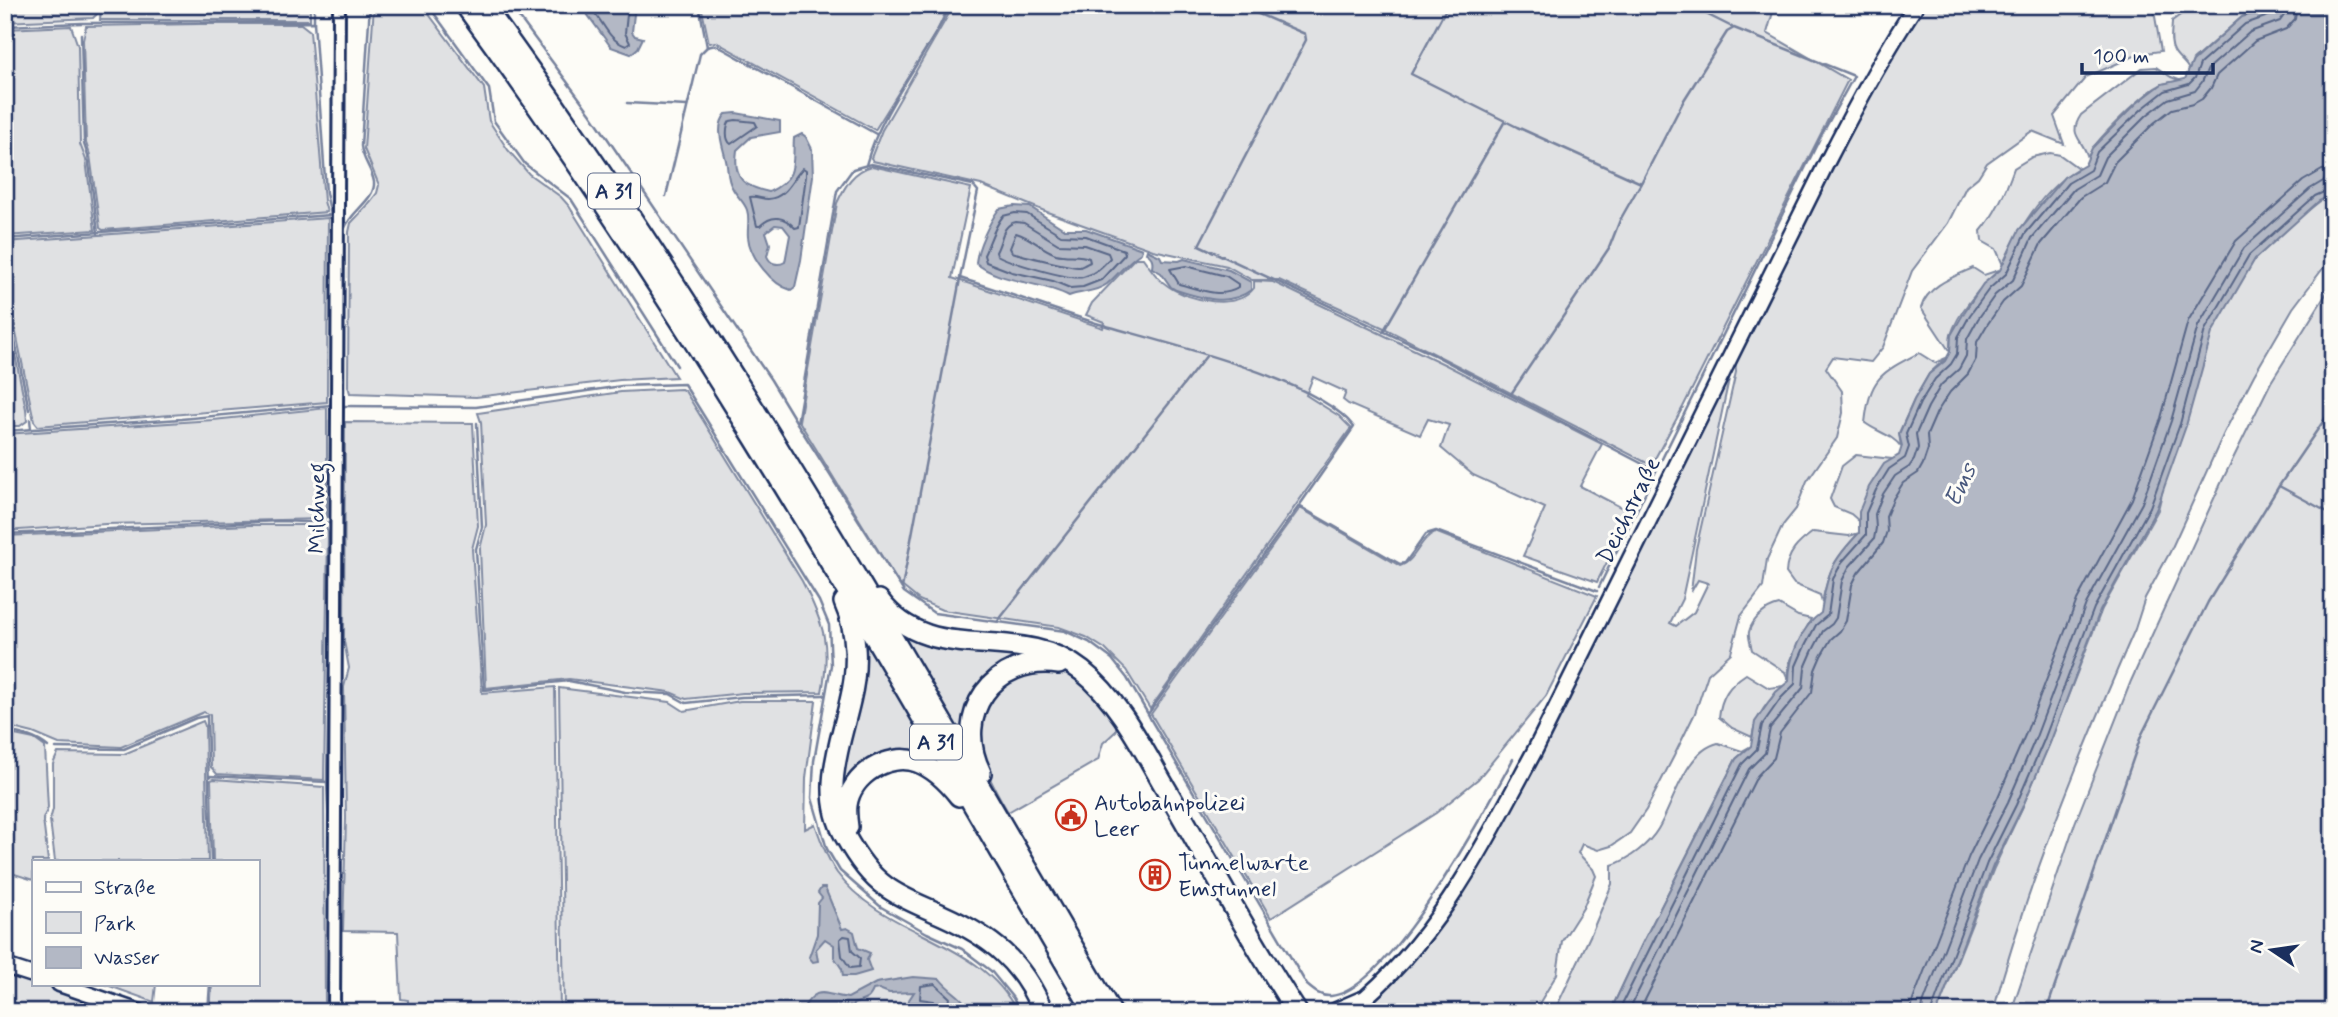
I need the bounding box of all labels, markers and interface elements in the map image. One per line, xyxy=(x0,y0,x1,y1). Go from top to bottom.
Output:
scale bar xyxy=(2082,32,2214,76)
text: 100 m xyxy=(2093,43,2149,71)
road number: A 31 xyxy=(588,174,640,208)
street label: Deichstraße xyxy=(1591,452,1669,569)
water label: Ems xyxy=(1938,457,1986,512)
street label: Milchweg xyxy=(303,462,335,554)
road number: A 31 xyxy=(910,724,962,760)
place label: Autobahnpolizei Leer xyxy=(1094,789,1245,845)
public building icon: Autobahnpolizei Leer xyxy=(1054,798,1088,832)
place label: Tunnelwarte Emstunnel xyxy=(1178,849,1309,905)
building icon: Tunnelwarte Emstunnel xyxy=(1138,858,1172,892)
legend xyxy=(32,860,259,986)
text: Straße xyxy=(94,874,156,902)
text: Park xyxy=(94,910,136,938)
north arrow xyxy=(2236,916,2306,986)
text: N xyxy=(2243,938,2271,955)
text: Wasser xyxy=(94,944,160,972)

